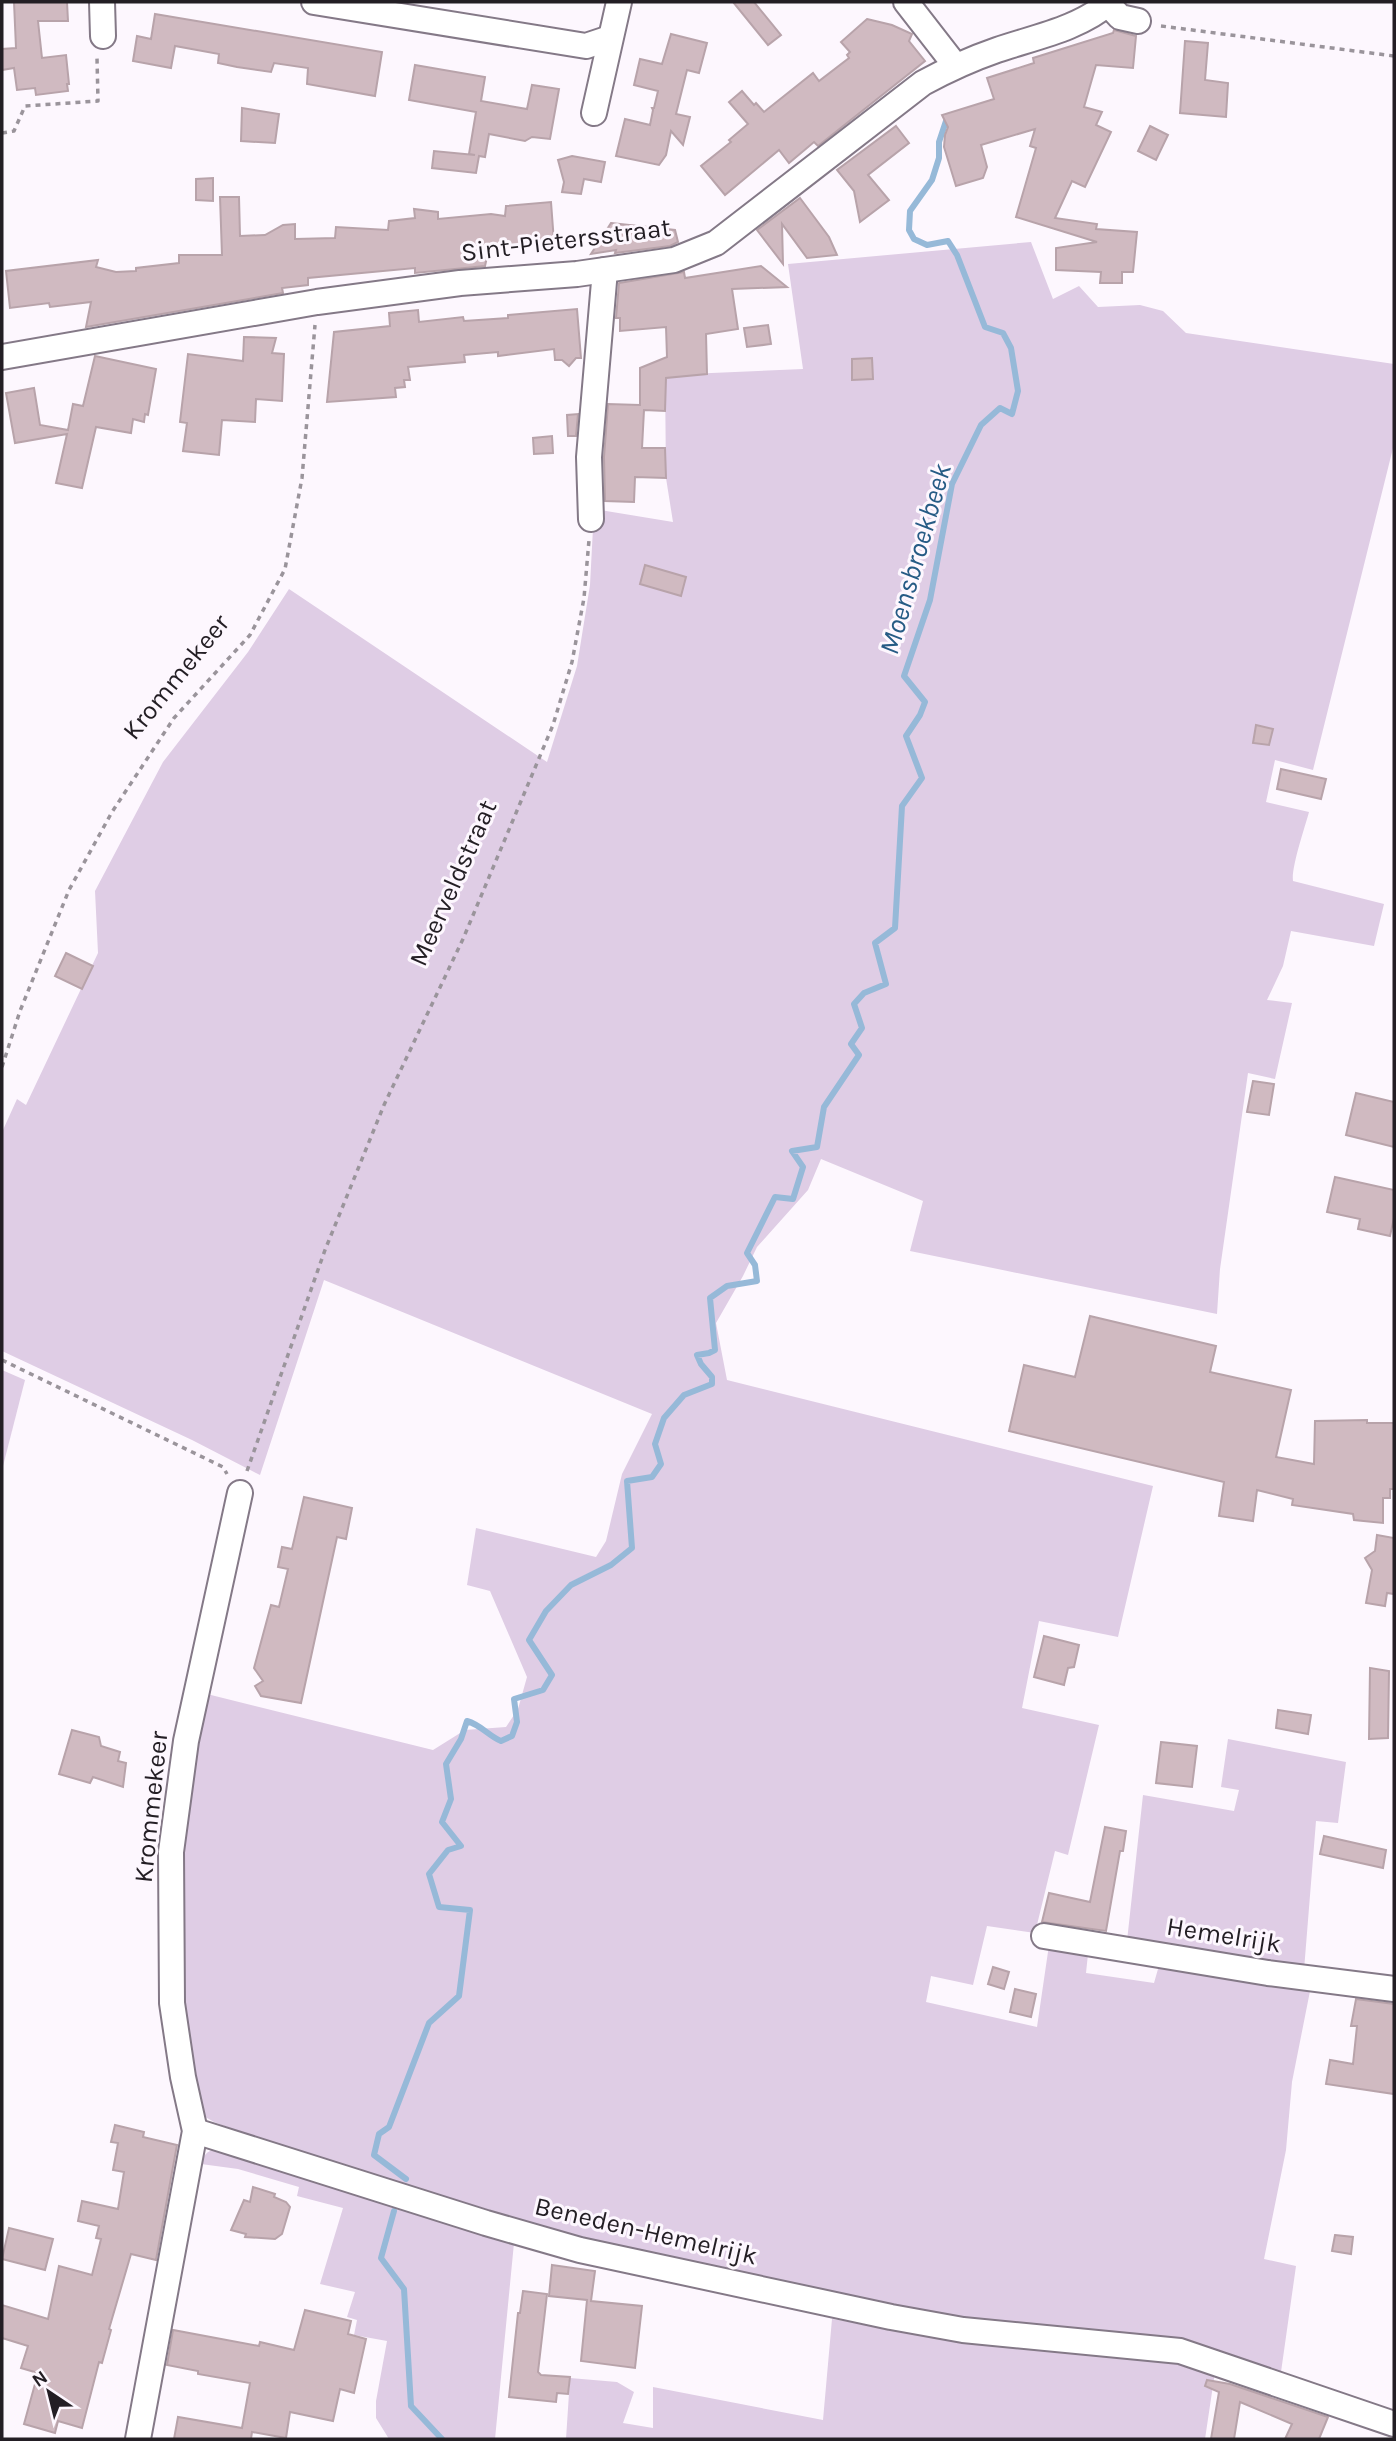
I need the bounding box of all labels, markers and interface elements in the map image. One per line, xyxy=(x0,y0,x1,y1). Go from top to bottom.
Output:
street label: Sint-Pietersstraat xyxy=(459,212,673,268)
water label: Moensbroekbeek xyxy=(872,459,958,658)
street label: Krommekeer xyxy=(116,608,236,746)
street label: Meerveldstraat xyxy=(403,795,504,971)
street label: Krommekeer xyxy=(128,1729,174,1884)
street label: Hemelrijk xyxy=(1164,1911,1284,1959)
street label: Beneden-Hemelrijk xyxy=(532,2190,760,2272)
north arrow xyxy=(14,2357,84,2427)
text: N xyxy=(28,2366,52,2392)

